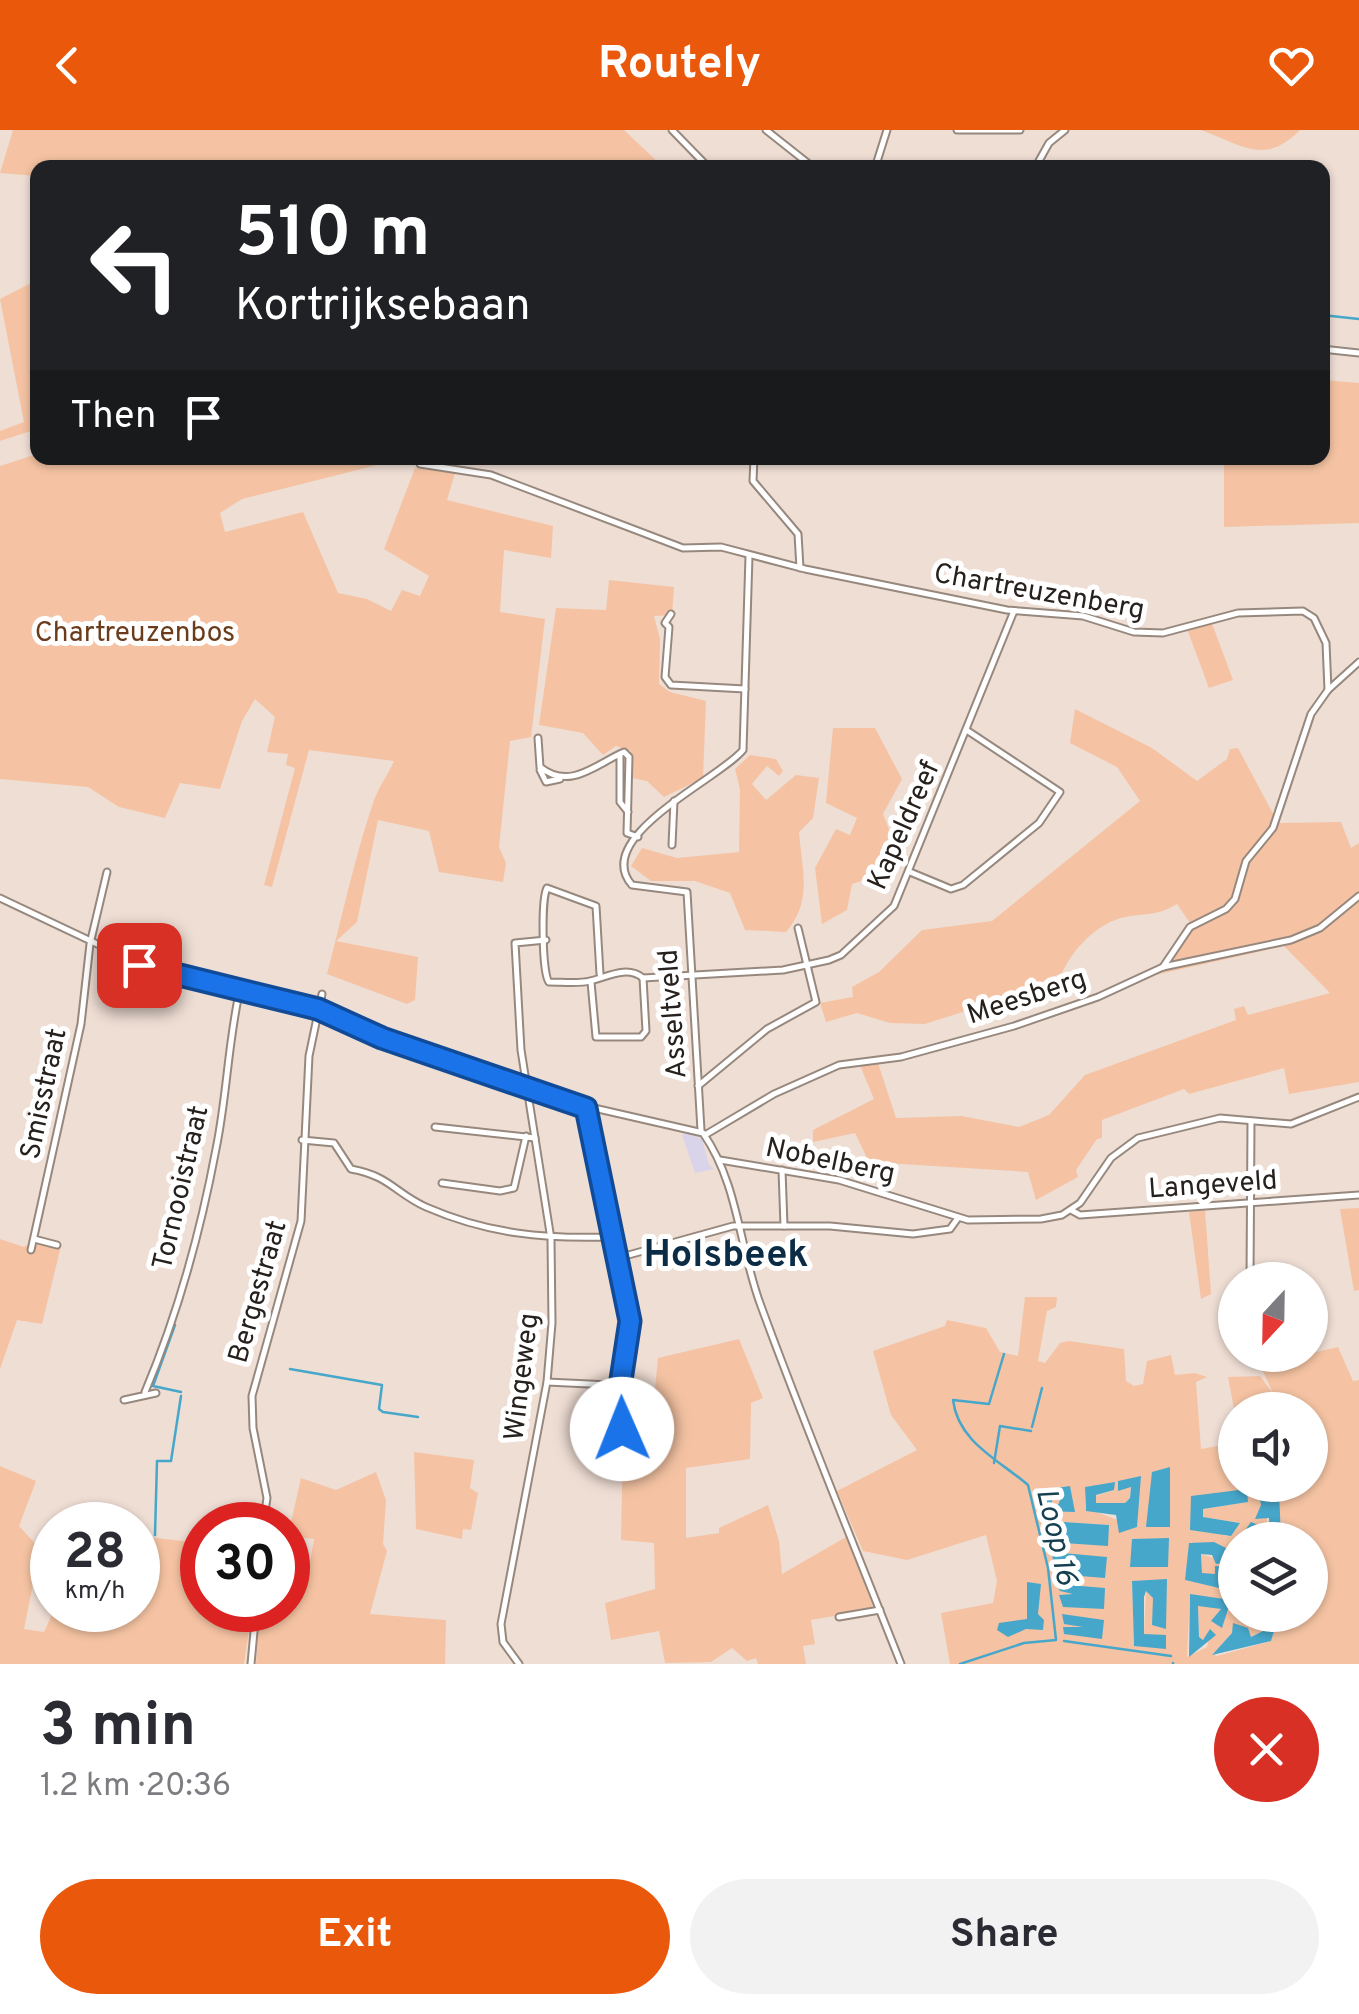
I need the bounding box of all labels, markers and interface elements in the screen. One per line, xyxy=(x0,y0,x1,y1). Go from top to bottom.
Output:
text: Routely xyxy=(598,37,761,94)
icon: back xyxy=(40,38,95,93)
icon: heart xyxy=(1264,38,1319,93)
text: 510 m xyxy=(235,192,431,281)
icon: left xyxy=(70,200,200,330)
text: Kortrijksebaan xyxy=(235,279,531,336)
icon: arrive xyxy=(176,390,231,445)
text: Then xyxy=(70,393,156,442)
street label: Chartreuzenberg xyxy=(931,557,1147,629)
park label: Chartreuzenbos xyxy=(35,616,235,652)
street label: Kapeldreef xyxy=(861,756,949,896)
pin xyxy=(97,923,182,1008)
icon: arrive xyxy=(112,938,167,993)
street label: Asseltveld xyxy=(652,948,696,1080)
street label: Meesberg xyxy=(963,962,1091,1034)
street label: Smisstraat xyxy=(14,1025,76,1163)
street label: Tornooistraat xyxy=(146,1102,218,1274)
street label: Nobelberg xyxy=(762,1131,898,1193)
street label: Langeveld xyxy=(1147,1164,1279,1208)
street label: Bergestraat xyxy=(221,1216,297,1368)
district label: Holsbeek xyxy=(643,1232,809,1281)
north arrow xyxy=(1218,1262,1328,1372)
map controls xyxy=(1218,1262,1328,1632)
street label: Wingeweg xyxy=(497,1311,549,1443)
position arrow xyxy=(570,1377,674,1481)
button: sound xyxy=(1218,1392,1328,1502)
water label: Loop 16 xyxy=(1026,1485,1084,1589)
speed limit sign: 30 xyxy=(180,1502,310,1632)
button: layers xyxy=(1218,1522,1328,1632)
text: 28 xyxy=(64,1523,126,1586)
text: km/h xyxy=(65,1576,125,1608)
text: 3 min xyxy=(40,1691,196,1767)
button: close xyxy=(1214,1697,1319,1802)
text: 1.2 km · 20:36 xyxy=(40,1767,231,1807)
button: Exit xyxy=(40,1879,670,1994)
button: Share xyxy=(690,1879,1319,1994)

